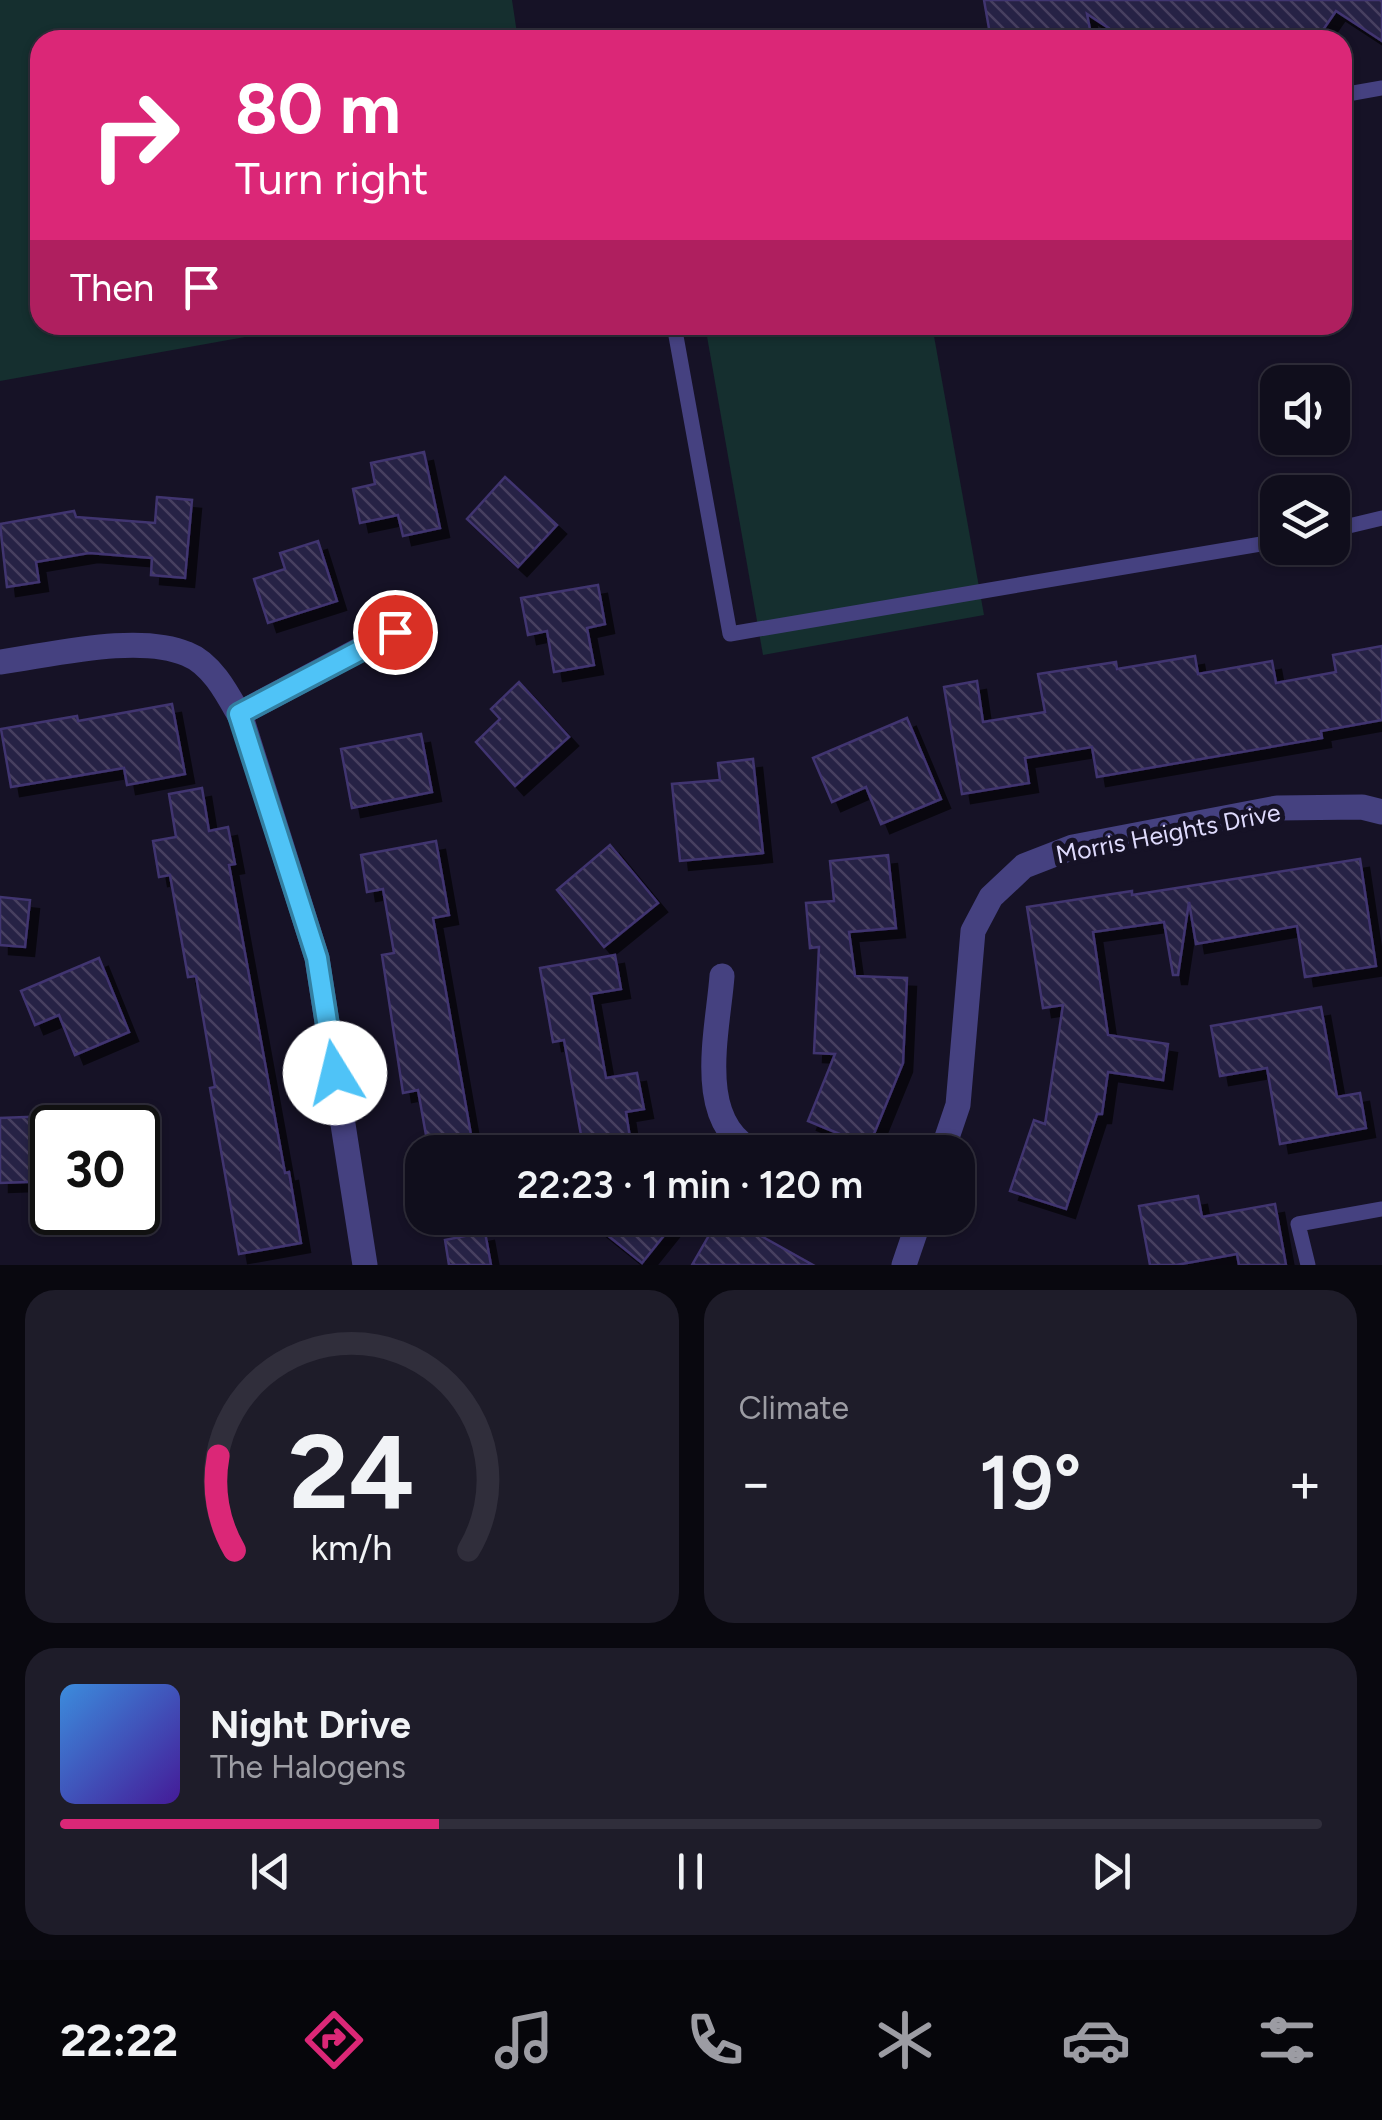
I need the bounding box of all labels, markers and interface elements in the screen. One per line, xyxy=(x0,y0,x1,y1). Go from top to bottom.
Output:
text: 80 m xyxy=(235,66,401,151)
icon: right xyxy=(70,70,200,200)
text: Turn right xyxy=(235,151,428,205)
icon: arrive xyxy=(174,260,229,315)
text: Then xyxy=(70,265,154,311)
map controls xyxy=(1260,365,1350,565)
button: sound xyxy=(1260,365,1350,455)
button: layers xyxy=(1260,475,1350,565)
pin xyxy=(353,590,438,675)
icon: arrive xyxy=(368,605,423,660)
street label: Morris Heights Drive xyxy=(1053,797,1283,869)
position arrow xyxy=(283,1021,387,1125)
speed limit sign: 30 xyxy=(30,1105,160,1235)
text: 22:23 · 1 min · 120 m xyxy=(517,1162,863,1208)
text: Climate xyxy=(739,1389,849,1427)
text: 24 xyxy=(289,1409,415,1534)
text: 19° xyxy=(979,1438,1082,1528)
text: − xyxy=(739,1450,773,1516)
text: + xyxy=(1288,1450,1322,1516)
text: km/h xyxy=(311,1526,393,1569)
text: Night Drive xyxy=(210,1702,411,1748)
text: The Halogens xyxy=(210,1748,406,1786)
icon: previous xyxy=(243,1844,298,1899)
icon: pause xyxy=(663,1844,718,1899)
icon: next xyxy=(1084,1844,1139,1899)
icon: directions xyxy=(299,2005,369,2075)
icon: music xyxy=(489,2005,559,2075)
icon: phone xyxy=(680,2005,750,2075)
icon: climate xyxy=(870,2005,940,2075)
icon: car xyxy=(1061,2005,1131,2075)
icon: filters xyxy=(1252,2005,1322,2075)
text: 22:22 xyxy=(60,2013,178,2067)

